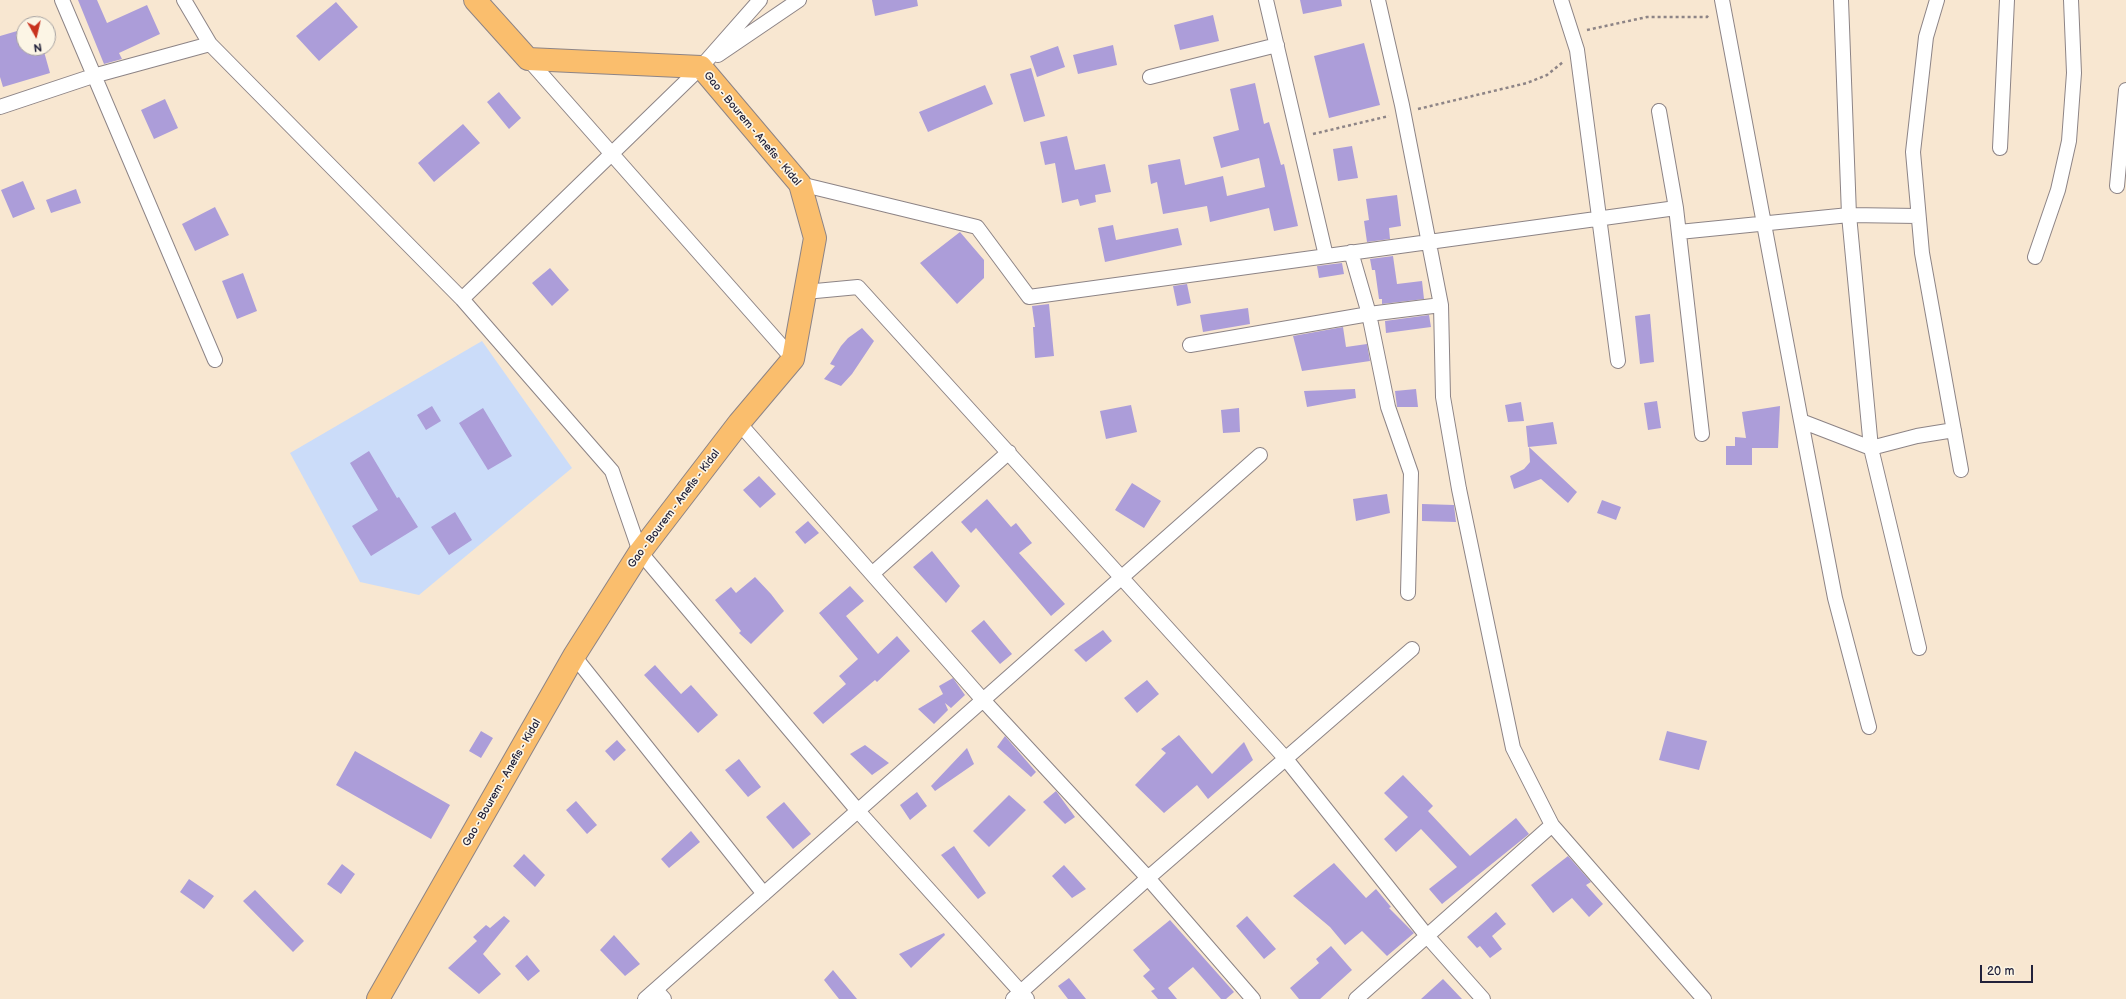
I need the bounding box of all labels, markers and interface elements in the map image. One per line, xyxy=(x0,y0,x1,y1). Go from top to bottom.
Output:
north arrow xyxy=(16,16,56,56)
text: N xyxy=(33,40,43,54)
street label: Gao - Bourem - Anefis - Kidal xyxy=(700,69,804,189)
street label: Gao - Bourem - Anefis - Kidal xyxy=(625,447,723,571)
street label: Gao - Bourem - Anefis - Kidal xyxy=(460,717,544,849)
scale bar xyxy=(1982,957,2035,983)
text: 20 m xyxy=(1987,964,2014,979)

